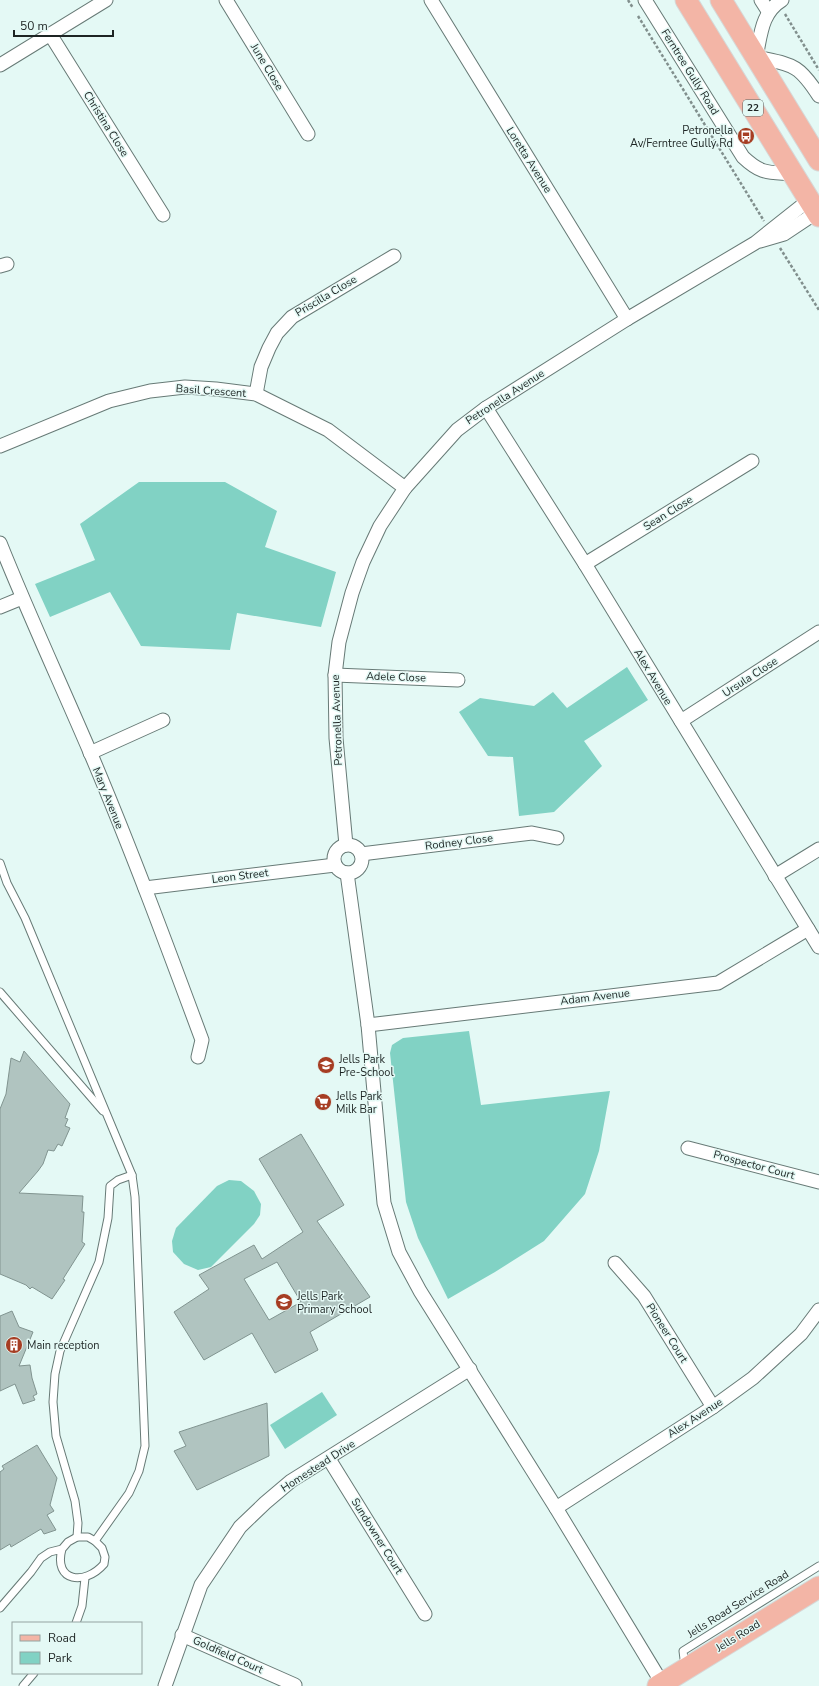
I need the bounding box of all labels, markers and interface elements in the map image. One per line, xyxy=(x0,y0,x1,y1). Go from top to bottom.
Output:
scale bar xyxy=(14,12,113,38)
text: 50 m xyxy=(20,18,48,34)
street label: Ferntree Gully Road xyxy=(657,26,723,118)
street label: June Close xyxy=(247,40,287,93)
street label: Christina Close xyxy=(80,88,132,160)
road number: 22 xyxy=(743,100,763,116)
place label: Petronella Av/Ferntree Gully Rd xyxy=(630,123,733,151)
street label: Loretta Avenue xyxy=(503,124,555,196)
bus stop icon: Petronella Av/Ferntree Gully Rd xyxy=(736,126,756,146)
street label: Priscilla Close xyxy=(292,272,360,320)
street label: Petronella Avenue xyxy=(463,366,547,428)
street label: Basil Crescent xyxy=(175,381,247,401)
street label: Sean Close xyxy=(641,492,696,534)
street label: Alex Avenue xyxy=(630,646,676,708)
street label: Ursula Close xyxy=(719,653,781,700)
street label: Adele Close xyxy=(366,668,426,686)
street label: Petronella Avenue xyxy=(328,674,346,766)
street label: Mary Avenue xyxy=(89,765,127,831)
street label: Rodney Close xyxy=(424,830,494,854)
street label: Leon Street xyxy=(211,865,269,887)
street label: Adam Avenue xyxy=(559,985,631,1009)
place label: Jells Park Pre-School xyxy=(338,1052,394,1080)
school or university icon: Jells Park Pre-School xyxy=(316,1055,336,1075)
place label: Jells Park Milk Bar xyxy=(335,1089,382,1117)
supermarket icon: Jells Park Milk Bar xyxy=(313,1092,333,1112)
street label: Prospector Court xyxy=(712,1147,796,1183)
place label: Jells Park Primary School xyxy=(296,1289,373,1317)
school or university icon: Jells Park Primary School xyxy=(274,1292,294,1312)
street label: Pioneer Court xyxy=(643,1300,691,1366)
building icon: Main reception xyxy=(4,1335,24,1355)
place label: Main reception xyxy=(27,1338,100,1353)
street label: Alex Avenue xyxy=(664,1394,726,1441)
street label: Homestead Drive xyxy=(278,1436,358,1496)
street label: Sundowner Court xyxy=(348,1495,407,1577)
street label: Jells Road Service Road xyxy=(685,1567,791,1641)
street label: Jells Road xyxy=(713,1617,763,1655)
legend xyxy=(12,1622,142,1674)
text: Road xyxy=(48,1630,76,1646)
street label: Goldfield Court xyxy=(190,1633,266,1677)
text: Park xyxy=(48,1650,73,1666)

